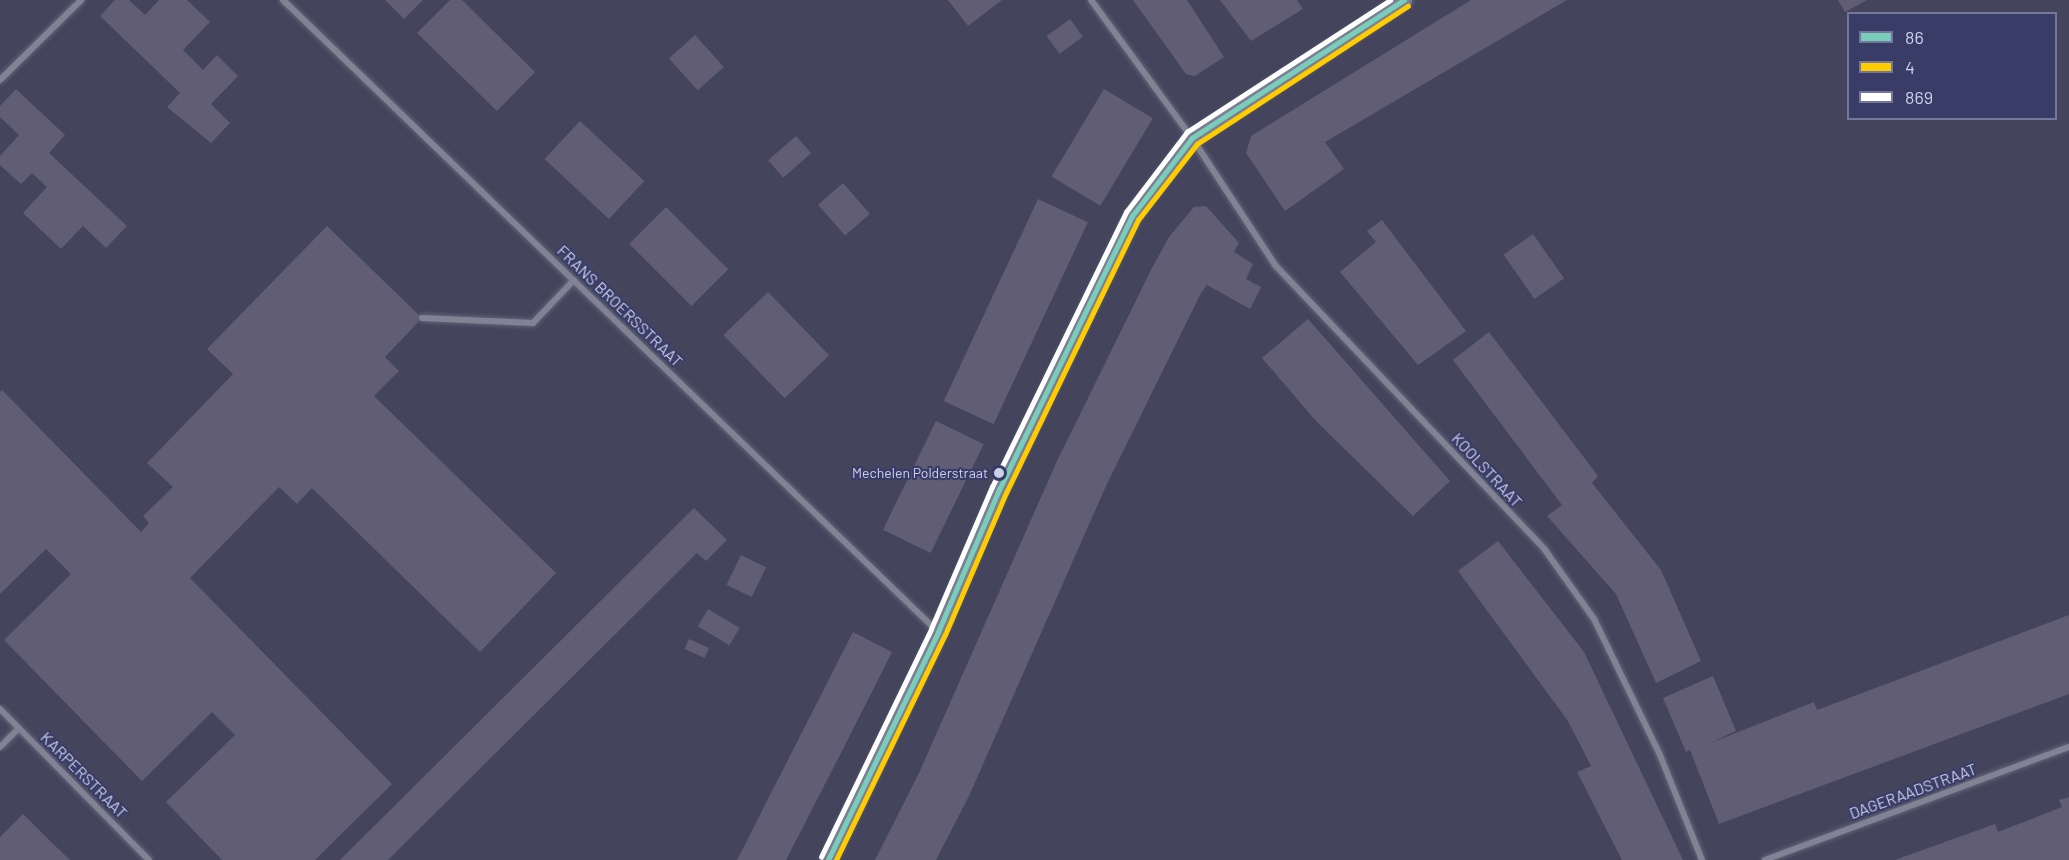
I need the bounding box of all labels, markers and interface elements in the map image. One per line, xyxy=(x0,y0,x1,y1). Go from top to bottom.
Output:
legend xyxy=(1847,12,2057,120)
text: 86 xyxy=(1905,26,1924,48)
text: 4 xyxy=(1905,56,1915,78)
text: 869 xyxy=(1905,86,1933,108)
street label: FRANS BROERSSTRAAT xyxy=(553,241,687,371)
street label: KOOLSTRAAT xyxy=(1448,429,1526,511)
place label: Mechelen Polderstraat xyxy=(852,465,988,481)
marker: Mechelen Polderstraat xyxy=(993,467,1005,479)
street label: KARPERSTRAAT xyxy=(37,728,131,822)
street label: DAGERAADSTRAAT xyxy=(1847,759,1979,823)

